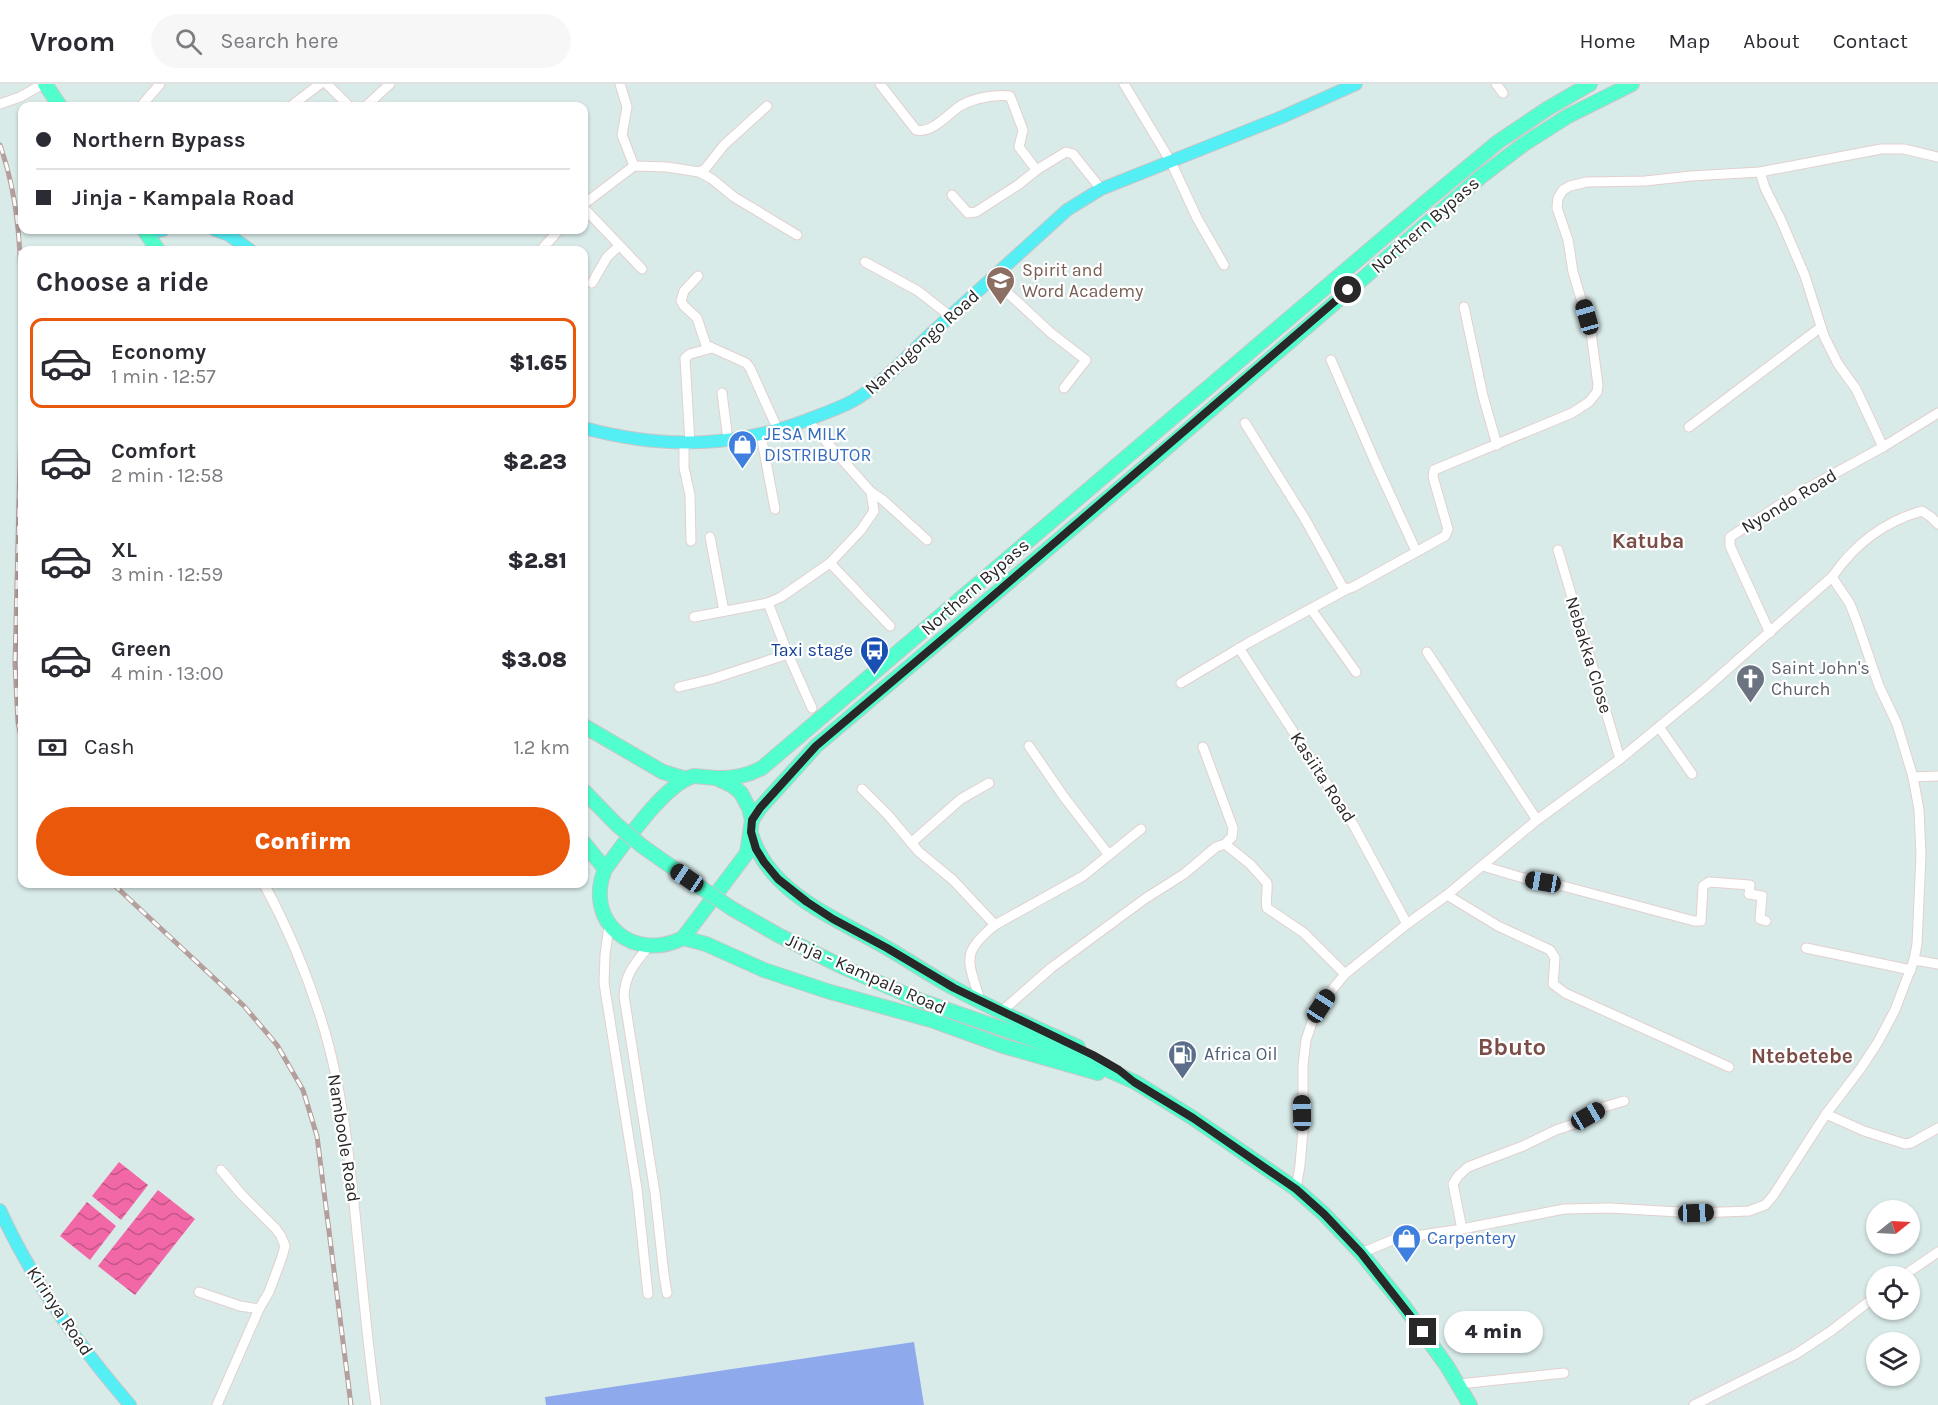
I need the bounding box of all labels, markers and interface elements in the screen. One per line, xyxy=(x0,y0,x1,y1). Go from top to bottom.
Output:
search box xyxy=(151,14,571,68)
text: Vroom xyxy=(30,25,115,58)
icon: search xyxy=(172,25,205,58)
text: Search here xyxy=(220,28,339,54)
text: Home xyxy=(1580,29,1636,53)
text: Map xyxy=(1669,29,1710,53)
text: About xyxy=(1743,29,1800,53)
text: Contact xyxy=(1833,29,1908,53)
text: Northern Bypass xyxy=(72,127,246,153)
street label: Northern Bypass xyxy=(1366,172,1484,278)
text: Jinja - Kampala Road xyxy=(72,185,295,211)
place label: Spirit and Word Academy xyxy=(1022,259,1144,302)
school or university icon: Spirit and Word Academy xyxy=(985,264,1017,306)
text: Choose a ride xyxy=(36,266,209,298)
route start xyxy=(1334,276,1361,303)
street label: Namugongo Road xyxy=(860,285,984,399)
car xyxy=(1573,297,1601,337)
icon: car xyxy=(39,336,93,390)
text: Economy xyxy=(111,339,206,365)
text: $1.65 xyxy=(509,350,567,376)
text: 1 min · 12:57 xyxy=(111,365,216,388)
place label: JESA MILK DISTRIBUTOR xyxy=(764,423,871,466)
shop icon: JESA MILK DISTRIBUTOR xyxy=(727,428,759,470)
icon: car xyxy=(39,435,93,489)
text: Comfort xyxy=(111,438,196,464)
text: $2.23 xyxy=(503,449,567,475)
text: 2 min · 12:58 xyxy=(111,464,224,487)
street label: Nyondo Road xyxy=(1737,464,1841,538)
district label: Katuba xyxy=(1612,529,1684,553)
icon: car xyxy=(39,534,93,588)
street label: Northern Bypass xyxy=(916,534,1034,640)
text: XL xyxy=(111,537,137,563)
text: $2.81 xyxy=(508,548,567,574)
text: 3 min · 12:59 xyxy=(111,563,223,586)
street label: Nebakka Close xyxy=(1561,594,1617,716)
icon: car xyxy=(39,633,93,687)
bus stop icon: Taxi stage xyxy=(858,634,890,676)
text: Green xyxy=(111,636,172,662)
place label: Taxi stage xyxy=(771,639,853,661)
text: $3.08 xyxy=(501,647,567,673)
place label: Saint John's Church xyxy=(1771,657,1870,700)
text: 4 min · 13:00 xyxy=(111,662,224,685)
church icon: Saint John's Church xyxy=(1734,662,1766,704)
street label: Kasiita Road xyxy=(1286,728,1360,826)
icon: cash xyxy=(36,731,69,764)
text: Cash xyxy=(84,734,134,760)
text: 1.2 km xyxy=(514,736,570,759)
button: Confirm xyxy=(36,807,570,876)
car xyxy=(667,860,707,896)
car xyxy=(1524,870,1562,894)
street label: Jinja - Kampala Road xyxy=(783,929,949,1019)
car xyxy=(1304,986,1338,1026)
district label: Bbuto xyxy=(1478,1033,1546,1061)
fuel station icon: Africa Oil xyxy=(1167,1038,1199,1080)
place label: Africa Oil xyxy=(1204,1043,1278,1065)
district label: Ntebetebe xyxy=(1751,1044,1853,1068)
street label: Namboole Road xyxy=(323,1072,365,1204)
car xyxy=(1293,1095,1311,1131)
car xyxy=(1568,1099,1608,1133)
north arrow xyxy=(1866,1200,1920,1254)
map controls xyxy=(1866,1200,1920,1386)
car xyxy=(1678,1203,1714,1223)
shop icon: Carpentery xyxy=(1390,1222,1422,1264)
place label: Carpentery xyxy=(1427,1227,1517,1249)
street label: Kirinya Road xyxy=(22,1262,98,1360)
button: locate xyxy=(1866,1266,1920,1320)
callout: 4 min xyxy=(1444,1311,1543,1353)
route end xyxy=(1409,1318,1436,1345)
text: 4 min xyxy=(1465,1320,1522,1343)
button: layers xyxy=(1866,1332,1920,1386)

